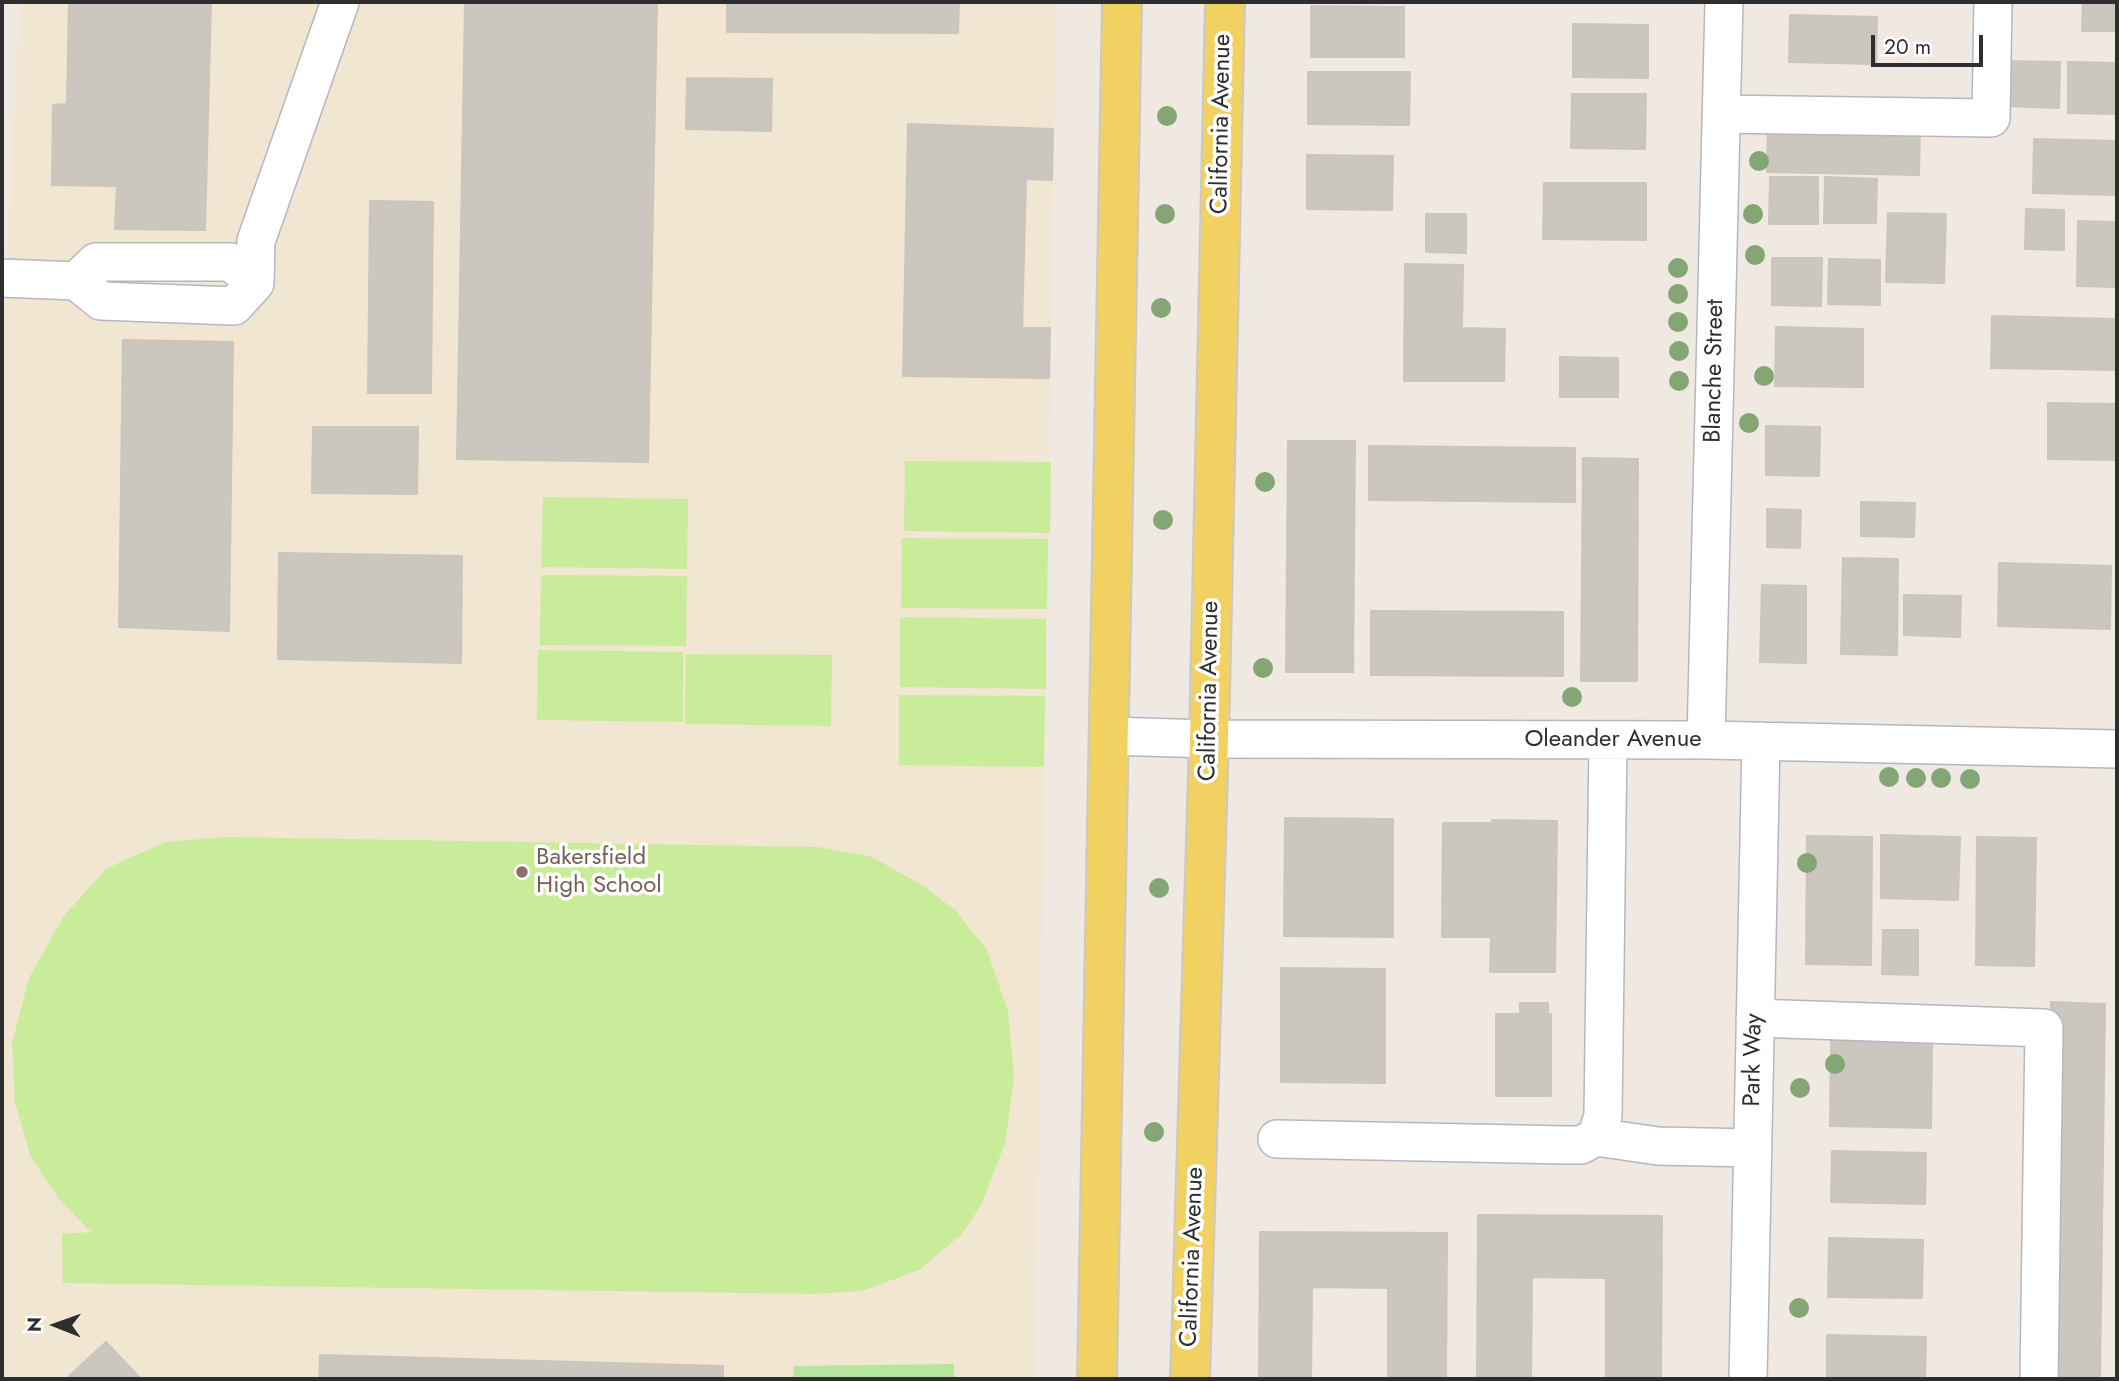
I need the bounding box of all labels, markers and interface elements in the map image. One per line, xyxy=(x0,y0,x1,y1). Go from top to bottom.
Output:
scale bar xyxy=(1874,21,1986,65)
text: 20 m xyxy=(1884,32,1931,62)
street label: California Avenue xyxy=(1206,34,1238,214)
street label: Blanche Street xyxy=(1699,299,1731,443)
street label: California Avenue xyxy=(1194,601,1226,781)
street label: Oleander Avenue xyxy=(1524,726,1702,754)
place label: Bakersfield High School xyxy=(536,844,662,900)
marker: Bakersfield High School xyxy=(514,864,530,880)
street label: Park Way xyxy=(1739,1013,1769,1107)
street label: California Avenue xyxy=(1175,1166,1211,1348)
north arrow xyxy=(21,1290,91,1360)
text: N xyxy=(21,1317,48,1332)

